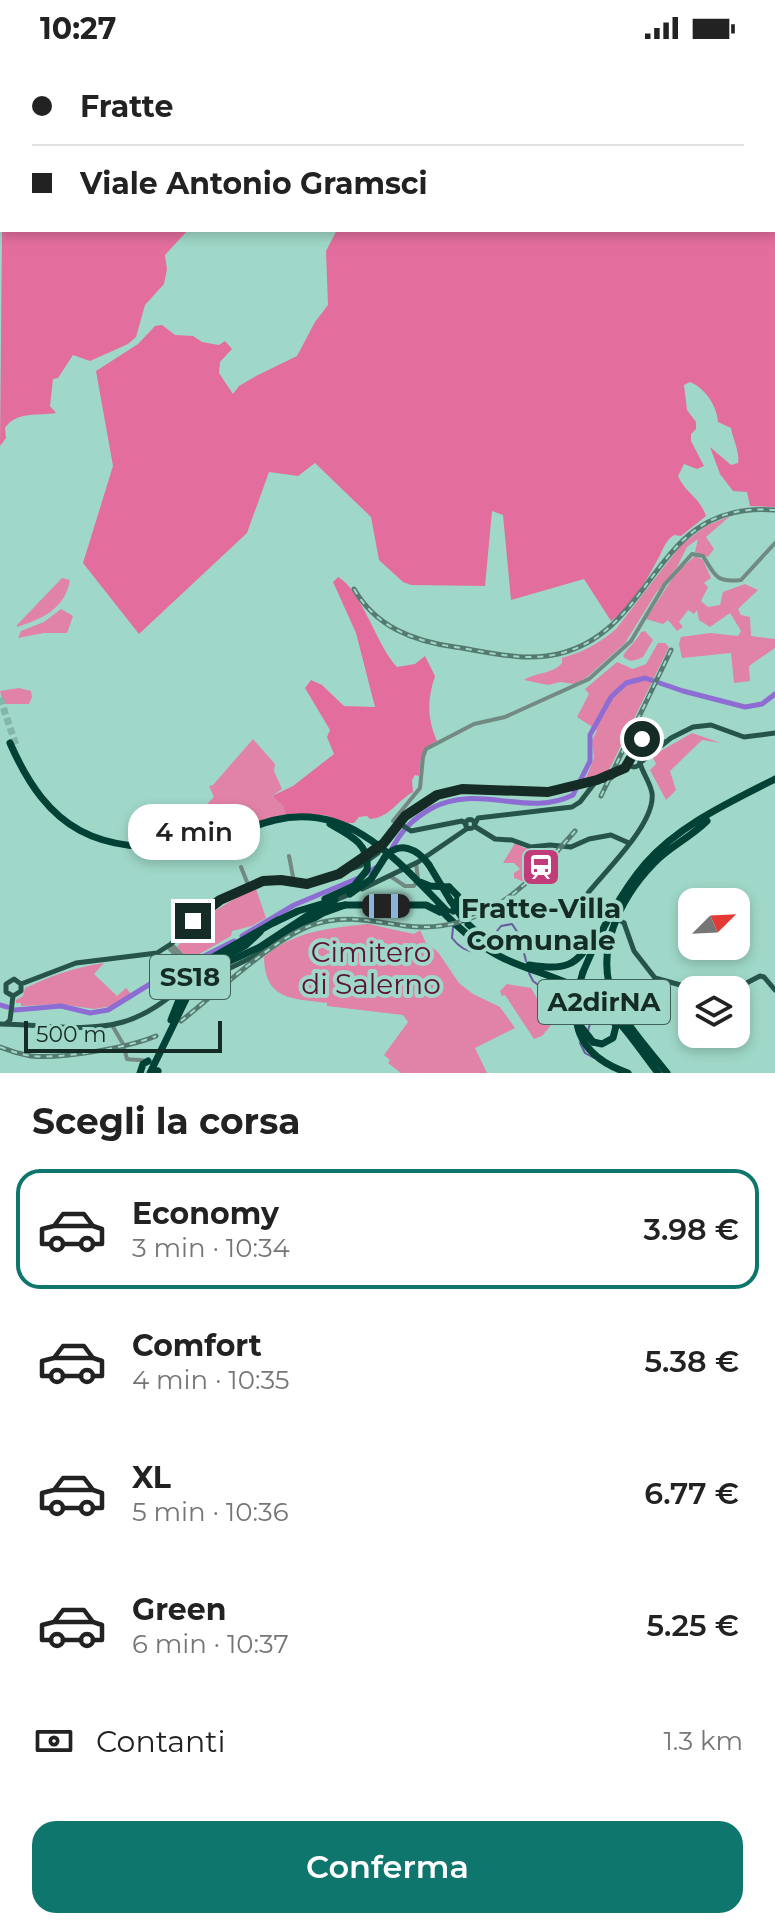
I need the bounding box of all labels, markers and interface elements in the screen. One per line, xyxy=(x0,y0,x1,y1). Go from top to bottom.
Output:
text: 10:27 xyxy=(40,10,116,47)
text: Fratte xyxy=(80,88,173,125)
text: Viale Antonio Gramsci xyxy=(80,165,427,202)
route start xyxy=(624,721,660,757)
callout: 4 min xyxy=(127,805,259,861)
text: 4 min xyxy=(155,816,233,848)
station icon: Fratte-Villa Comunale xyxy=(520,846,562,888)
north arrow xyxy=(678,888,750,960)
map controls xyxy=(678,888,750,1048)
place label: Fratte-Villa Comunale xyxy=(461,891,621,957)
car xyxy=(362,894,410,918)
route end xyxy=(175,903,211,939)
park label: Cimitero di Salerno xyxy=(301,935,441,1001)
road number: SS18 xyxy=(150,955,230,999)
button: layers xyxy=(678,976,750,1048)
road number: A2dirNA xyxy=(538,980,670,1024)
scale bar xyxy=(24,1017,222,1053)
text: 500 m xyxy=(36,1021,107,1048)
text: Scegli la corsa xyxy=(32,1099,300,1143)
icon: car xyxy=(36,1193,108,1265)
text: Economy xyxy=(132,1195,279,1232)
text: 3.98 € xyxy=(643,1211,739,1248)
text: 3 min · 10:34 xyxy=(132,1232,290,1264)
icon: car xyxy=(36,1325,108,1397)
text: Comfort xyxy=(132,1327,262,1364)
text: 5.38 € xyxy=(644,1343,739,1380)
text: 4 min · 10:35 xyxy=(132,1364,290,1396)
icon: car xyxy=(36,1457,108,1529)
text: XL xyxy=(132,1459,171,1496)
text: 6.77 € xyxy=(644,1475,739,1512)
text: 5 min · 10:36 xyxy=(132,1496,288,1528)
icon: car xyxy=(36,1589,108,1661)
text: Green xyxy=(132,1591,226,1628)
text: 5.25 € xyxy=(646,1607,739,1644)
text: 6 min · 10:37 xyxy=(132,1628,289,1660)
icon: cash xyxy=(32,1719,76,1763)
text: Contanti xyxy=(96,1723,226,1760)
text: 1.3 km xyxy=(663,1725,743,1757)
button: Conferma xyxy=(32,1821,743,1913)

